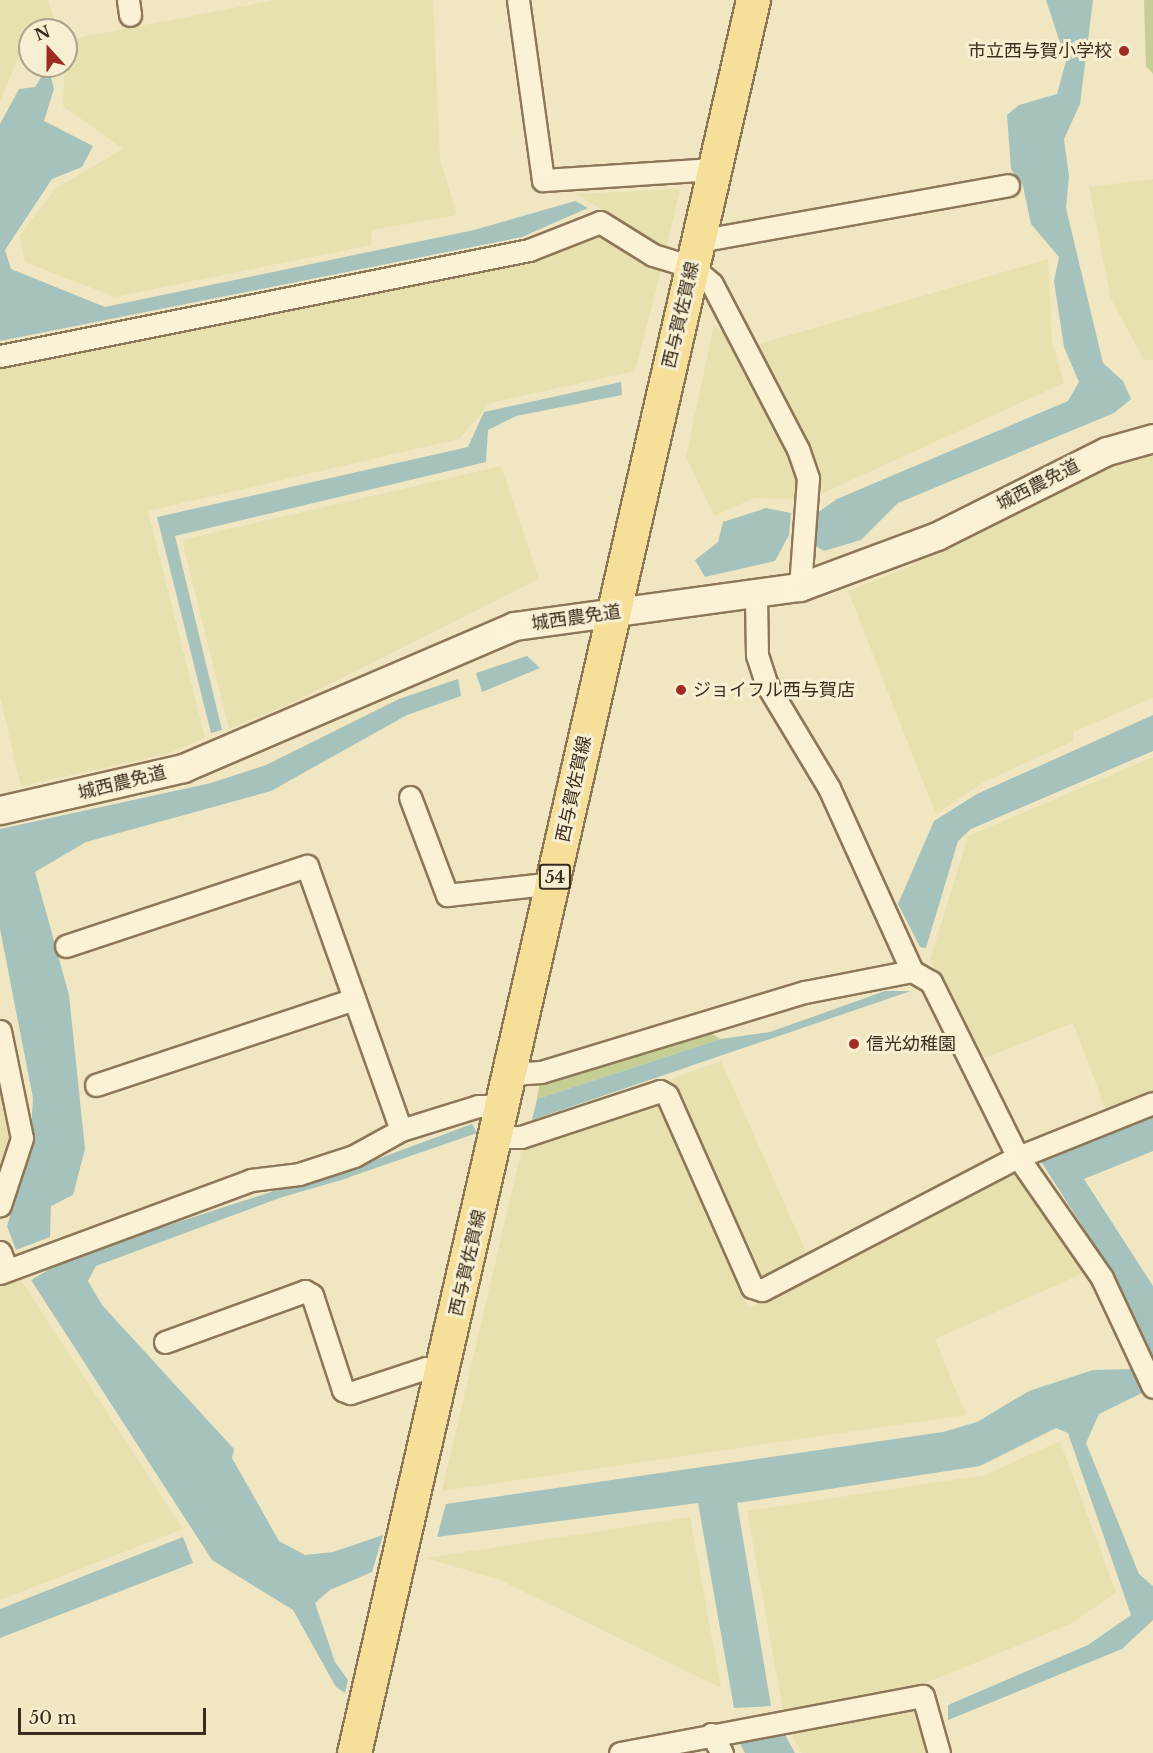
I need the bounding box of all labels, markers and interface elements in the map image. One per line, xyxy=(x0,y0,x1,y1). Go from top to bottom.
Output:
north arrow xyxy=(18,18,78,78)
text: N xyxy=(32,21,53,45)
place label: 市立西与賀小学校 xyxy=(968,40,1112,62)
marker: 市立西与賀小学校 xyxy=(1117,44,1131,58)
street label: 西与賀佐賀線 xyxy=(658,260,704,370)
street label: 城西農免道 xyxy=(993,455,1083,515)
street label: 城西農免道 xyxy=(530,601,622,635)
place label: ジョイフル西与賀店 xyxy=(693,679,855,701)
marker: ジョイフル西与賀店 xyxy=(674,683,688,697)
street label: 西与賀佐賀線 xyxy=(552,734,596,844)
street label: 城西農免道 xyxy=(76,762,168,804)
road number: 54 xyxy=(538,864,572,890)
place label: 信光幼稚園 xyxy=(866,1033,956,1055)
marker: 信光幼稚園 xyxy=(847,1037,861,1051)
street label: 西与賀佐賀線 xyxy=(445,1208,491,1318)
scale bar xyxy=(21,1696,208,1734)
text: 50 m xyxy=(29,1707,77,1729)

